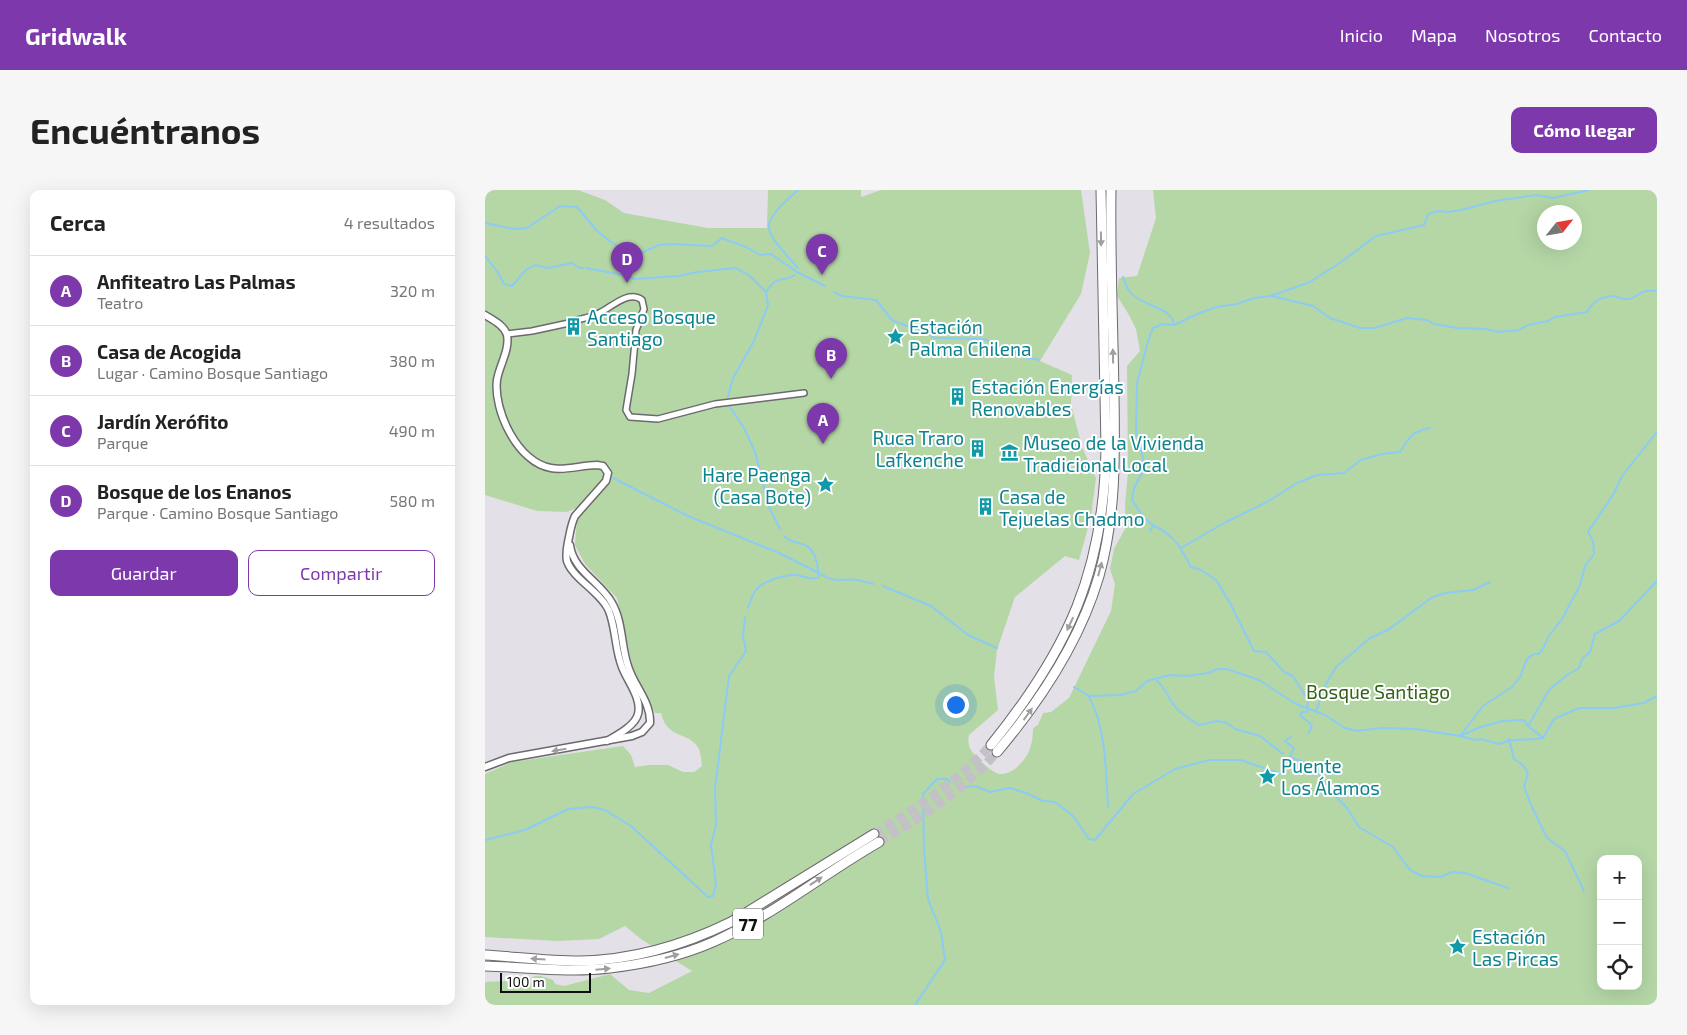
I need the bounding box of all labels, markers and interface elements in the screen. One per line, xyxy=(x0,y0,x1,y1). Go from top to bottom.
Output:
text: Gridwalk xyxy=(25,21,127,50)
text: Inicio xyxy=(1340,24,1383,46)
text: Mapa xyxy=(1411,24,1457,46)
text: Nosotros xyxy=(1485,24,1560,46)
text: Contacto xyxy=(1588,24,1662,46)
button: Cómo llegar xyxy=(1511,107,1657,153)
text: Encuéntranos xyxy=(30,109,260,151)
north arrow xyxy=(1537,205,1582,250)
text: Cerca xyxy=(50,210,106,235)
text: 4 resultados xyxy=(344,213,435,232)
one-way arrow xyxy=(1097,231,1105,247)
pin: C xyxy=(806,234,838,275)
pin: D xyxy=(611,242,643,283)
text: Anfiteatro Las Palmas xyxy=(97,270,295,293)
text: A xyxy=(61,281,71,300)
text: 320 m xyxy=(390,281,435,300)
text: Teatro xyxy=(97,293,143,312)
place label: Acceso Bosque Santiago xyxy=(587,305,716,350)
place label: Estación Palma Chilena xyxy=(909,315,1031,360)
building icon: Acceso Bosque Santiago xyxy=(563,317,583,337)
place icon: Estación Palma Chilena xyxy=(885,327,905,347)
pin: B xyxy=(815,338,847,379)
text: Casa de Acogida xyxy=(97,340,241,363)
one-way arrow xyxy=(1109,347,1117,363)
text: B xyxy=(61,351,71,370)
text: 380 m xyxy=(389,351,435,370)
text: Lugar · Camino Bosque Santiago xyxy=(97,363,328,382)
place label: Estación Energías Renovables xyxy=(971,375,1124,420)
building icon: Estación Energías Renovables xyxy=(947,387,967,407)
pin: A xyxy=(807,403,839,444)
text: Jardín Xerófito xyxy=(97,410,229,433)
text: C xyxy=(61,421,71,440)
text: 490 m xyxy=(389,421,435,440)
place label: Ruca Traro Lafkenche xyxy=(872,426,964,471)
place label: Museo de la Vivienda Tradicional Local xyxy=(1023,431,1204,476)
text: Parque xyxy=(97,433,148,452)
building icon: Ruca Traro Lafkenche xyxy=(968,438,988,458)
museum icon: Museo de la Vivienda Tradicional Local xyxy=(999,443,1019,463)
place label: Hare Paenga (Casa Bote) xyxy=(702,463,811,508)
place icon: Hare Paenga (Casa Bote) xyxy=(815,475,835,495)
text: Bosque de los Enanos xyxy=(97,480,292,503)
place label: Casa de Tejuelas Chadmo xyxy=(999,485,1144,530)
text: D xyxy=(61,491,71,510)
text: 580 m xyxy=(389,491,435,510)
building icon: Casa de Tejuelas Chadmo xyxy=(975,497,995,517)
text: Parque · Camino Bosque Santiago xyxy=(97,503,338,522)
button: Guardar xyxy=(50,550,238,596)
button: Compartir xyxy=(248,550,435,596)
one-way arrow xyxy=(1096,562,1104,577)
one-way arrow xyxy=(1066,616,1075,631)
park label: Bosque Santiago xyxy=(1306,680,1450,703)
your location xyxy=(943,692,969,718)
one-way arrow xyxy=(1023,707,1033,721)
one-way arrow xyxy=(550,746,566,754)
place label: Puente Los Álamos xyxy=(1281,754,1380,799)
place icon: Puente Los Álamos xyxy=(1257,766,1277,786)
map controls xyxy=(1597,855,1642,990)
button: + xyxy=(1597,855,1642,900)
one-way arrow xyxy=(809,877,822,886)
button: − xyxy=(1597,900,1642,945)
road number: 77 xyxy=(733,909,763,940)
place label: Estación Las Pircas xyxy=(1472,925,1559,970)
place icon: Estación Las Pircas xyxy=(1448,937,1468,957)
button: locate xyxy=(1597,945,1642,990)
one-way arrow xyxy=(665,951,680,959)
one-way arrow xyxy=(530,955,546,963)
one-way arrow xyxy=(596,965,612,973)
scale bar xyxy=(500,970,591,993)
text: 100 m xyxy=(507,973,545,990)

